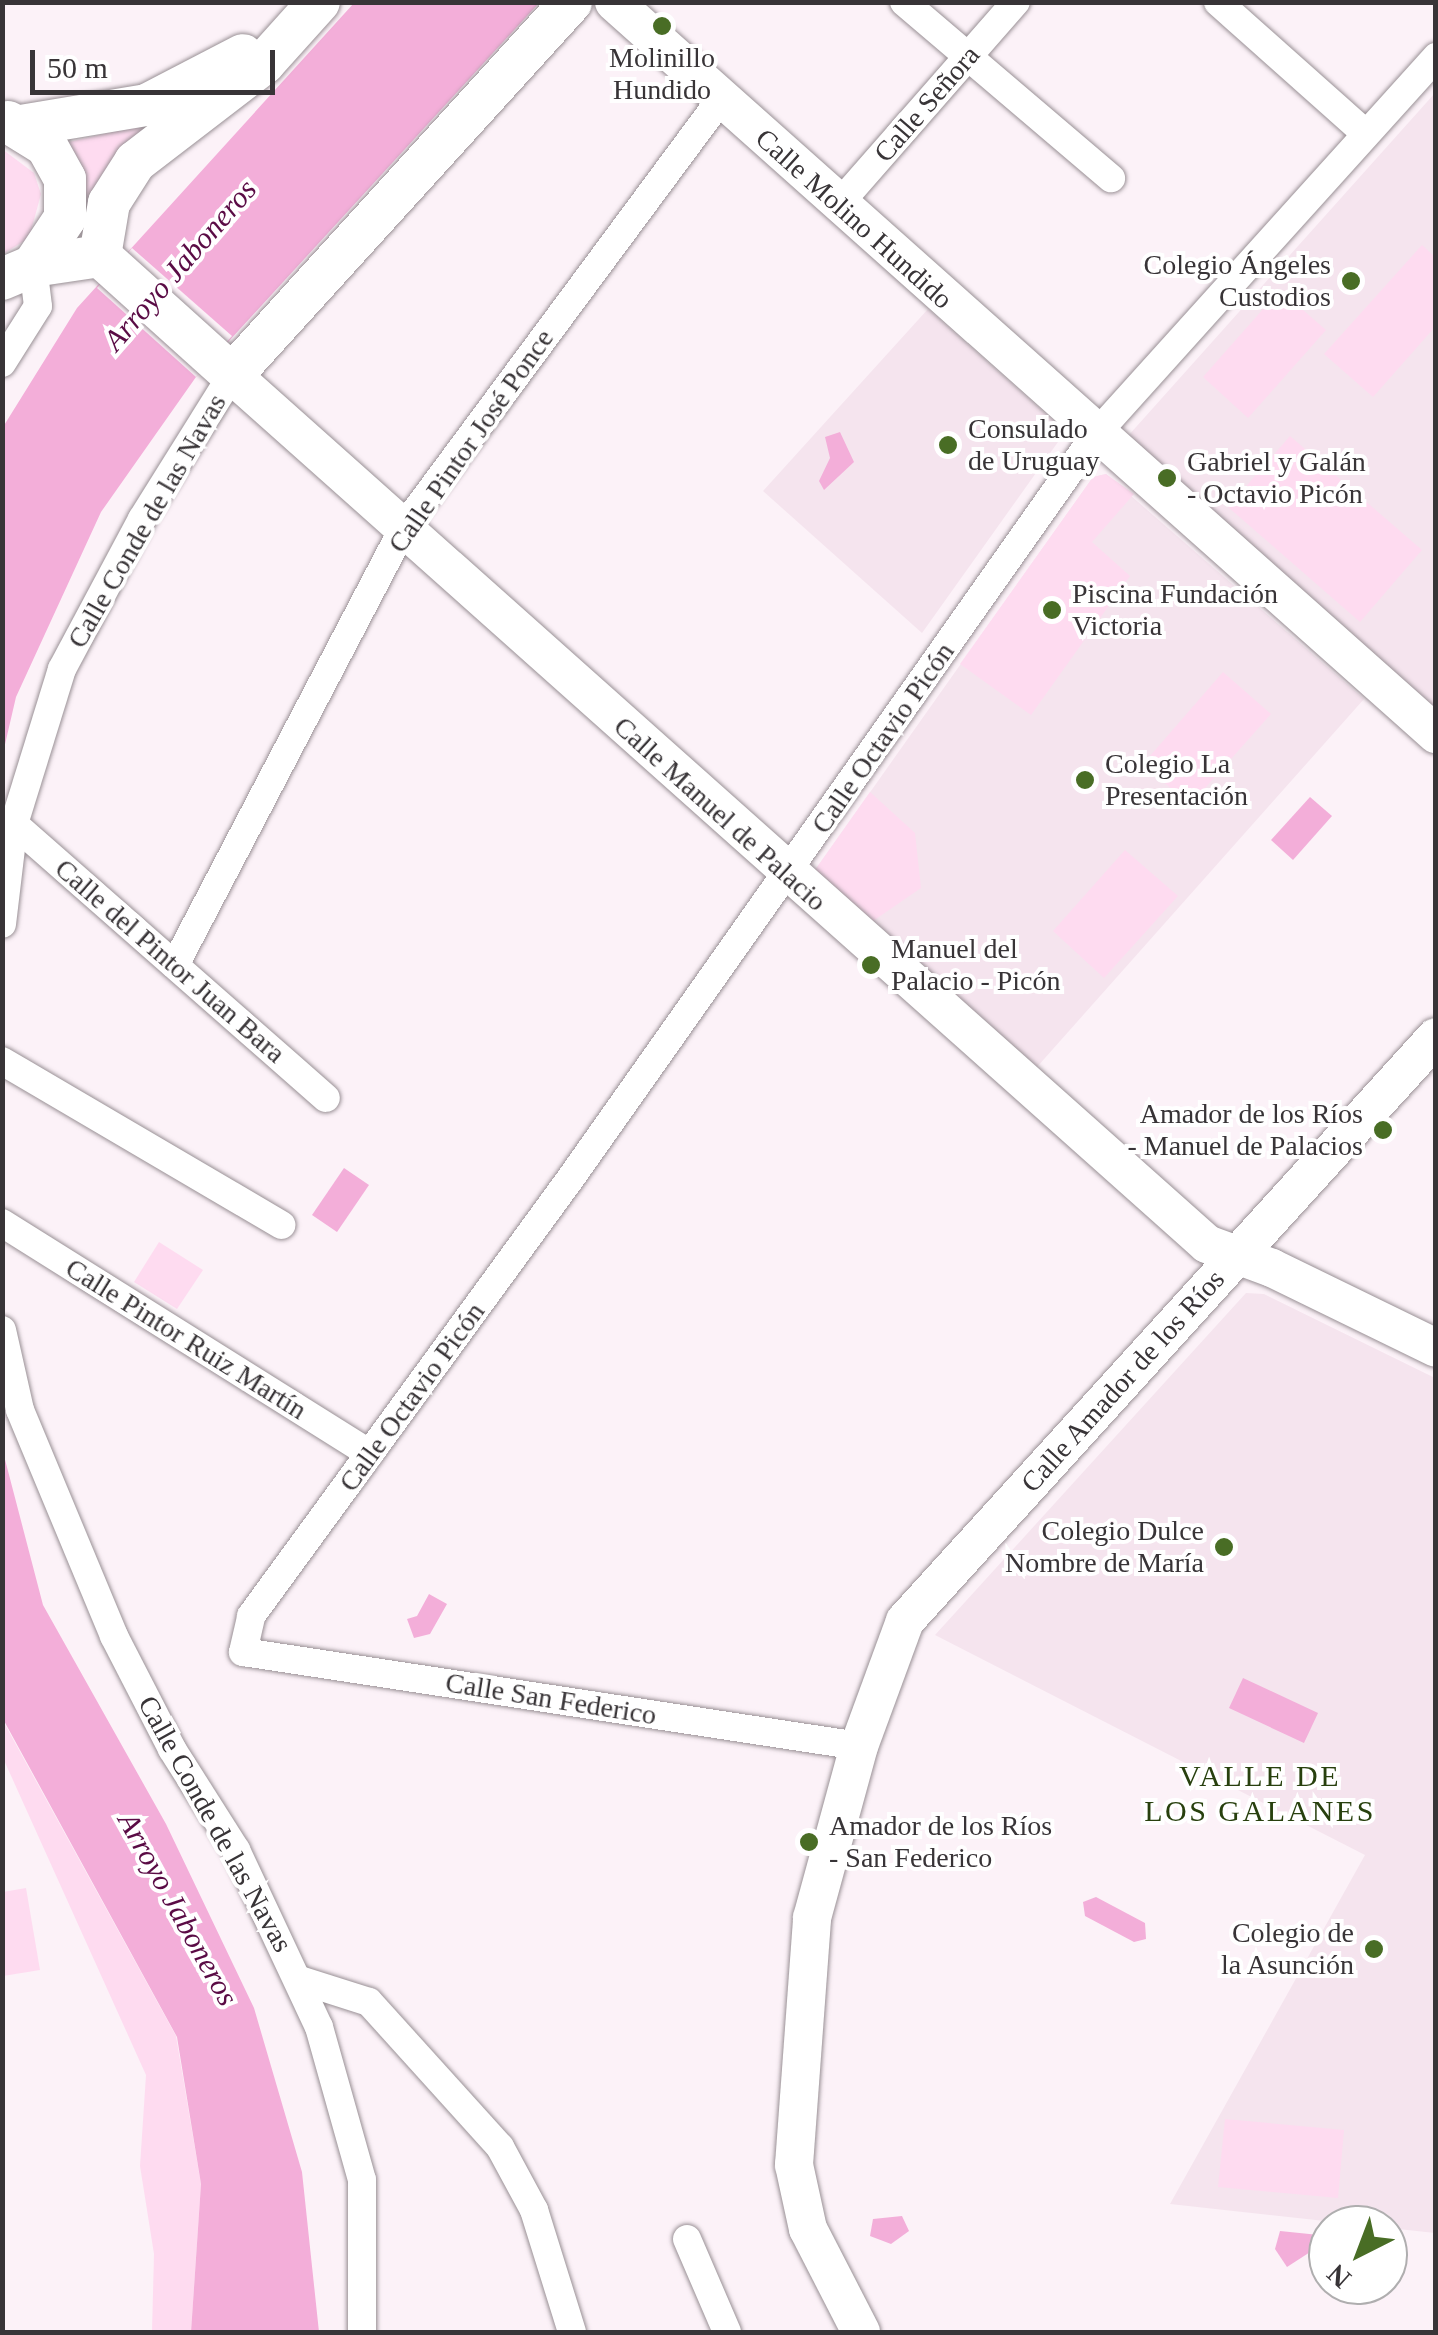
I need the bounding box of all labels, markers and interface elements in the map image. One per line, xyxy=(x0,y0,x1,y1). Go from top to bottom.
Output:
marker: Molinillo Hundido xyxy=(651,15,673,37)
scale bar xyxy=(35,30,280,92)
street label: Calle Señora xyxy=(867,39,987,169)
place label: Molinillo Hundido xyxy=(609,41,715,107)
text: 50 m xyxy=(47,51,108,84)
street label: Calle Molino Hundido xyxy=(749,122,959,316)
water label: Arroyo Jaboneros xyxy=(96,172,264,358)
place label: Colegio Ángeles Custodios xyxy=(1144,248,1331,314)
marker: Colegio Ángeles Custodios xyxy=(1340,270,1362,292)
street label: Calle Pintor José Ponce xyxy=(381,323,561,559)
street label: Calle Conde de las Navas xyxy=(61,388,233,654)
place label: Consulado de Uruguay xyxy=(968,412,1099,478)
marker: Consulado de Uruguay xyxy=(937,434,959,456)
place label: Gabriel y Galán - Octavio Picón xyxy=(1187,445,1366,511)
marker: Gabriel y Galán - Octavio Picón xyxy=(1156,467,1178,489)
place label: Piscina Fundación Victoria xyxy=(1072,577,1278,643)
marker: Piscina Fundación Victoria xyxy=(1041,599,1063,621)
street label: Calle Octavio Picón xyxy=(805,636,961,840)
street label: Calle Manuel de Palacio xyxy=(607,710,833,918)
place label: Colegio La Presentación xyxy=(1105,747,1248,813)
marker: Colegio La Presentación xyxy=(1074,769,1096,791)
street label: Calle del Pintor Juan Bara xyxy=(48,852,292,1070)
place label: Manuel del Palacio - Picón xyxy=(891,932,1061,998)
marker: Manuel del Palacio - Picón xyxy=(860,954,882,976)
place label: Amador de los Ríos - Manuel de Palacios xyxy=(1127,1097,1363,1163)
marker: Amador de los Ríos - Manuel de Palacios xyxy=(1372,1119,1394,1141)
street label: Calle Pintor Ruiz Martín xyxy=(59,1251,313,1427)
street label: Calle Amador de los Ríos xyxy=(1014,1262,1232,1500)
street label: Calle Octavio Picón xyxy=(332,1296,492,1498)
place label: Colegio Dulce Nombre de María xyxy=(1005,1514,1204,1580)
marker: Colegio Dulce Nombre de María xyxy=(1213,1536,1235,1558)
street label: Calle San Federico xyxy=(443,1666,659,1732)
street label: Calle Conde de las Navas xyxy=(131,1690,299,1958)
district label: VALLE DE LOS GALANES xyxy=(1144,1758,1376,1828)
water label: Arroyo Jaboneros xyxy=(110,1806,246,2012)
place label: Amador de los Ríos - San Federico xyxy=(829,1809,1052,1875)
marker: Amador de los Ríos - San Federico xyxy=(798,1831,820,1853)
place label: Colegio de la Asunción xyxy=(1219,1916,1354,1982)
marker: Colegio de la Asunción xyxy=(1363,1938,1385,1960)
north arrow xyxy=(1308,2205,1408,2305)
text: N xyxy=(1321,2258,1357,2294)

